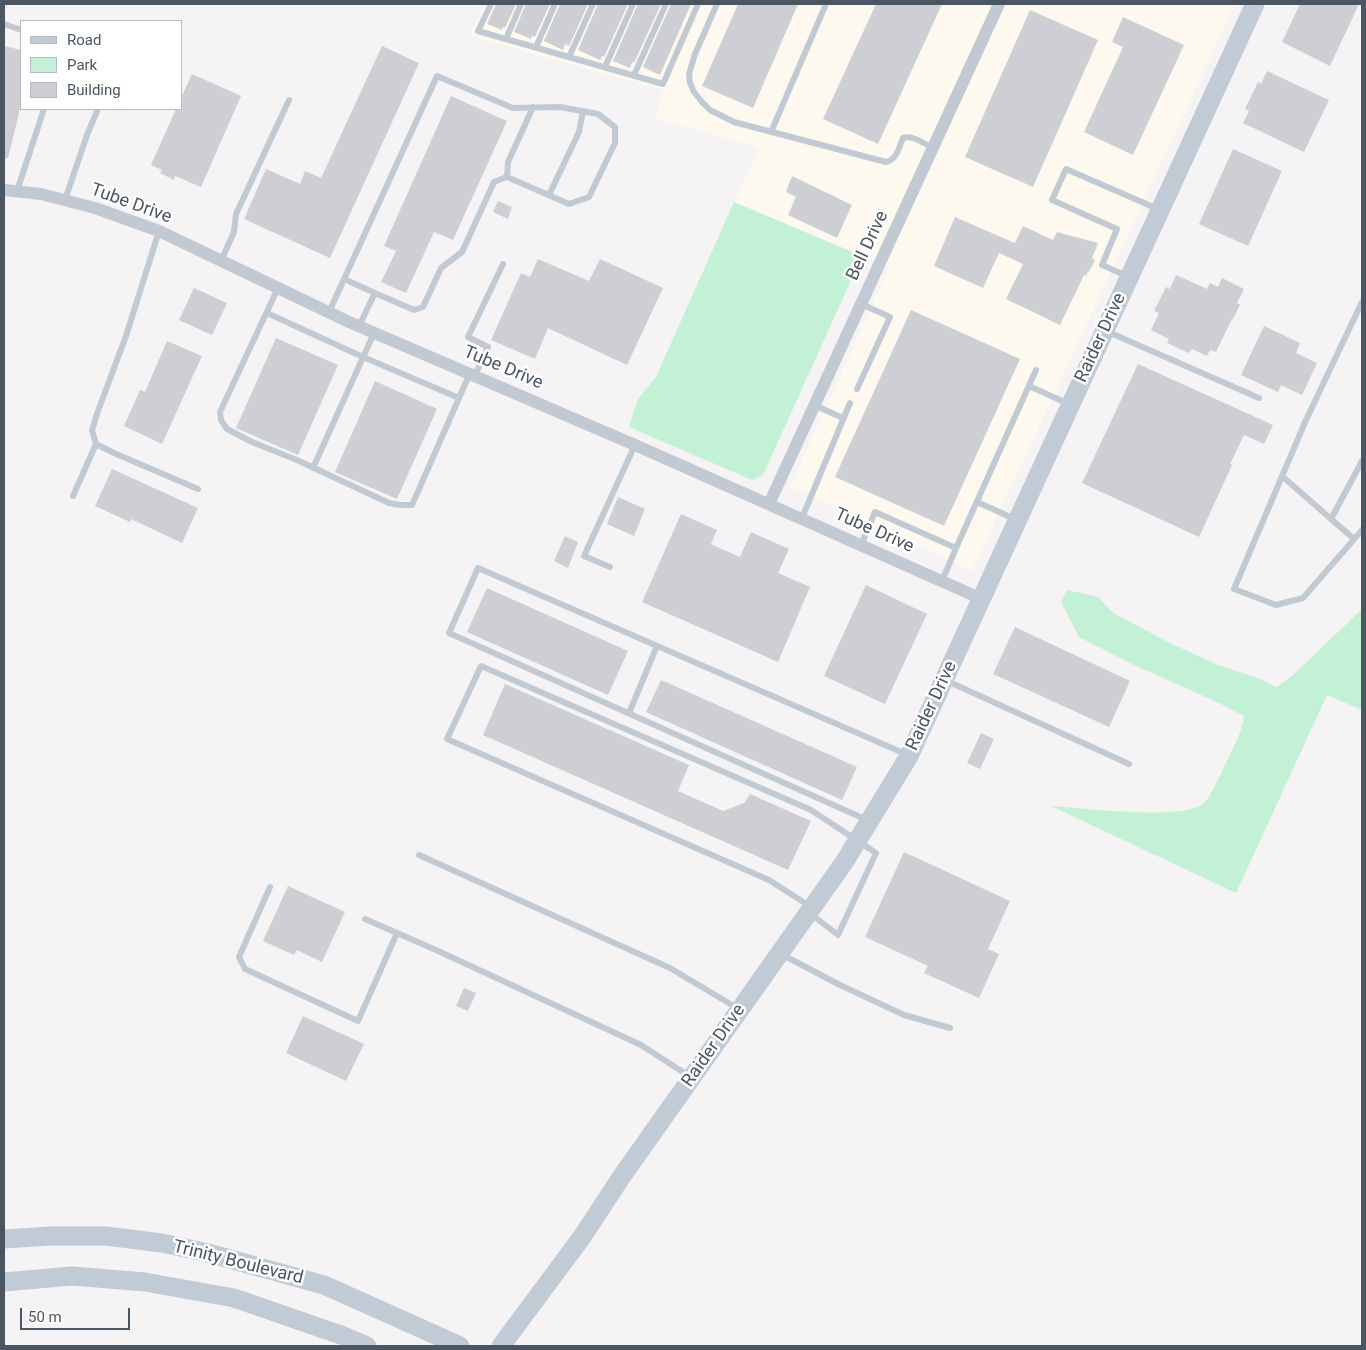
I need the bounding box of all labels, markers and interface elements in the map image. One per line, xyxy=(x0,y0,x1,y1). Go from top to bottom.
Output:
legend xyxy=(20,20,182,110)
text: Road xyxy=(67,31,101,49)
text: Park xyxy=(67,56,97,74)
text: Building xyxy=(67,81,121,99)
street label: Tube Drive xyxy=(88,179,174,229)
street label: Bell Drive xyxy=(842,208,894,284)
street label: Raider Drive xyxy=(1071,290,1131,386)
street label: Tube Drive xyxy=(460,342,546,394)
street label: Tube Drive xyxy=(831,504,917,558)
street label: Raider Drive xyxy=(902,658,962,754)
street label: Raider Drive xyxy=(678,1001,750,1091)
street label: Trinity Boulevard xyxy=(171,1236,305,1290)
scale bar xyxy=(22,1298,132,1330)
text: 50 m xyxy=(28,1308,62,1326)

